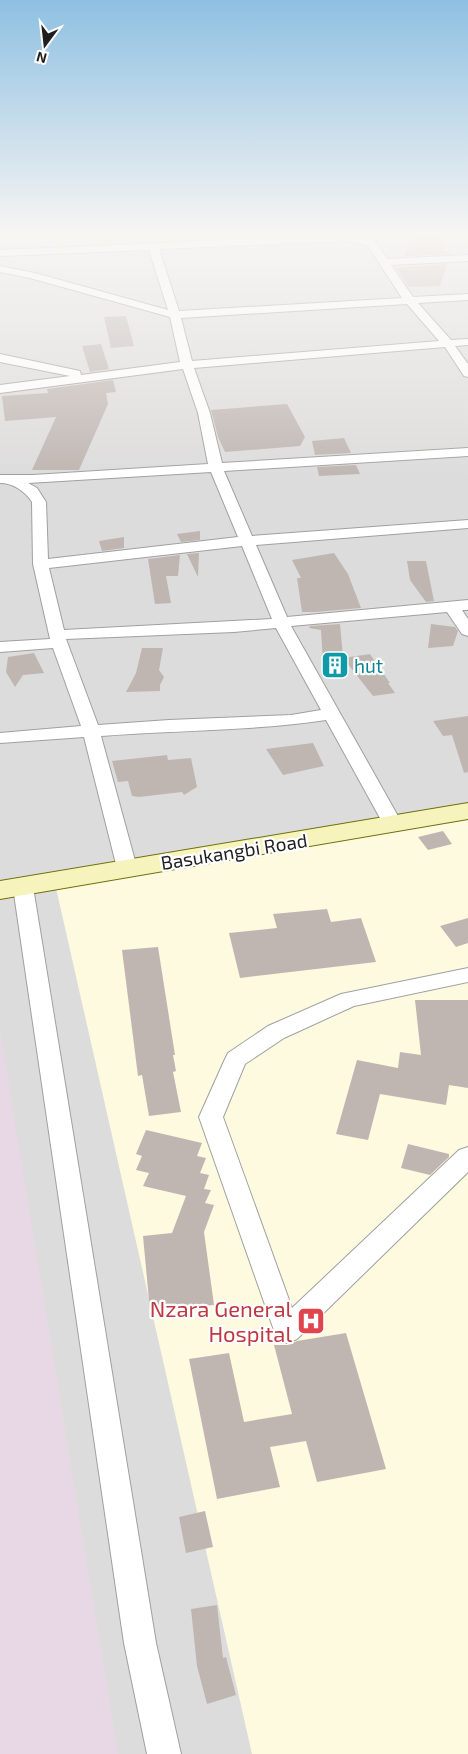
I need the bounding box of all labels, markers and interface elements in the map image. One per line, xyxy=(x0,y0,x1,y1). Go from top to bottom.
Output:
north arrow xyxy=(20,20,70,70)
text: N xyxy=(34,49,49,68)
building icon: hut xyxy=(320,650,350,680)
place label: hut xyxy=(354,654,383,677)
street label: Basukangbi Road xyxy=(159,828,309,874)
place label: Nzara General Hospital xyxy=(150,1295,292,1346)
hospital icon: Nzara General Hospital xyxy=(296,1306,326,1336)

